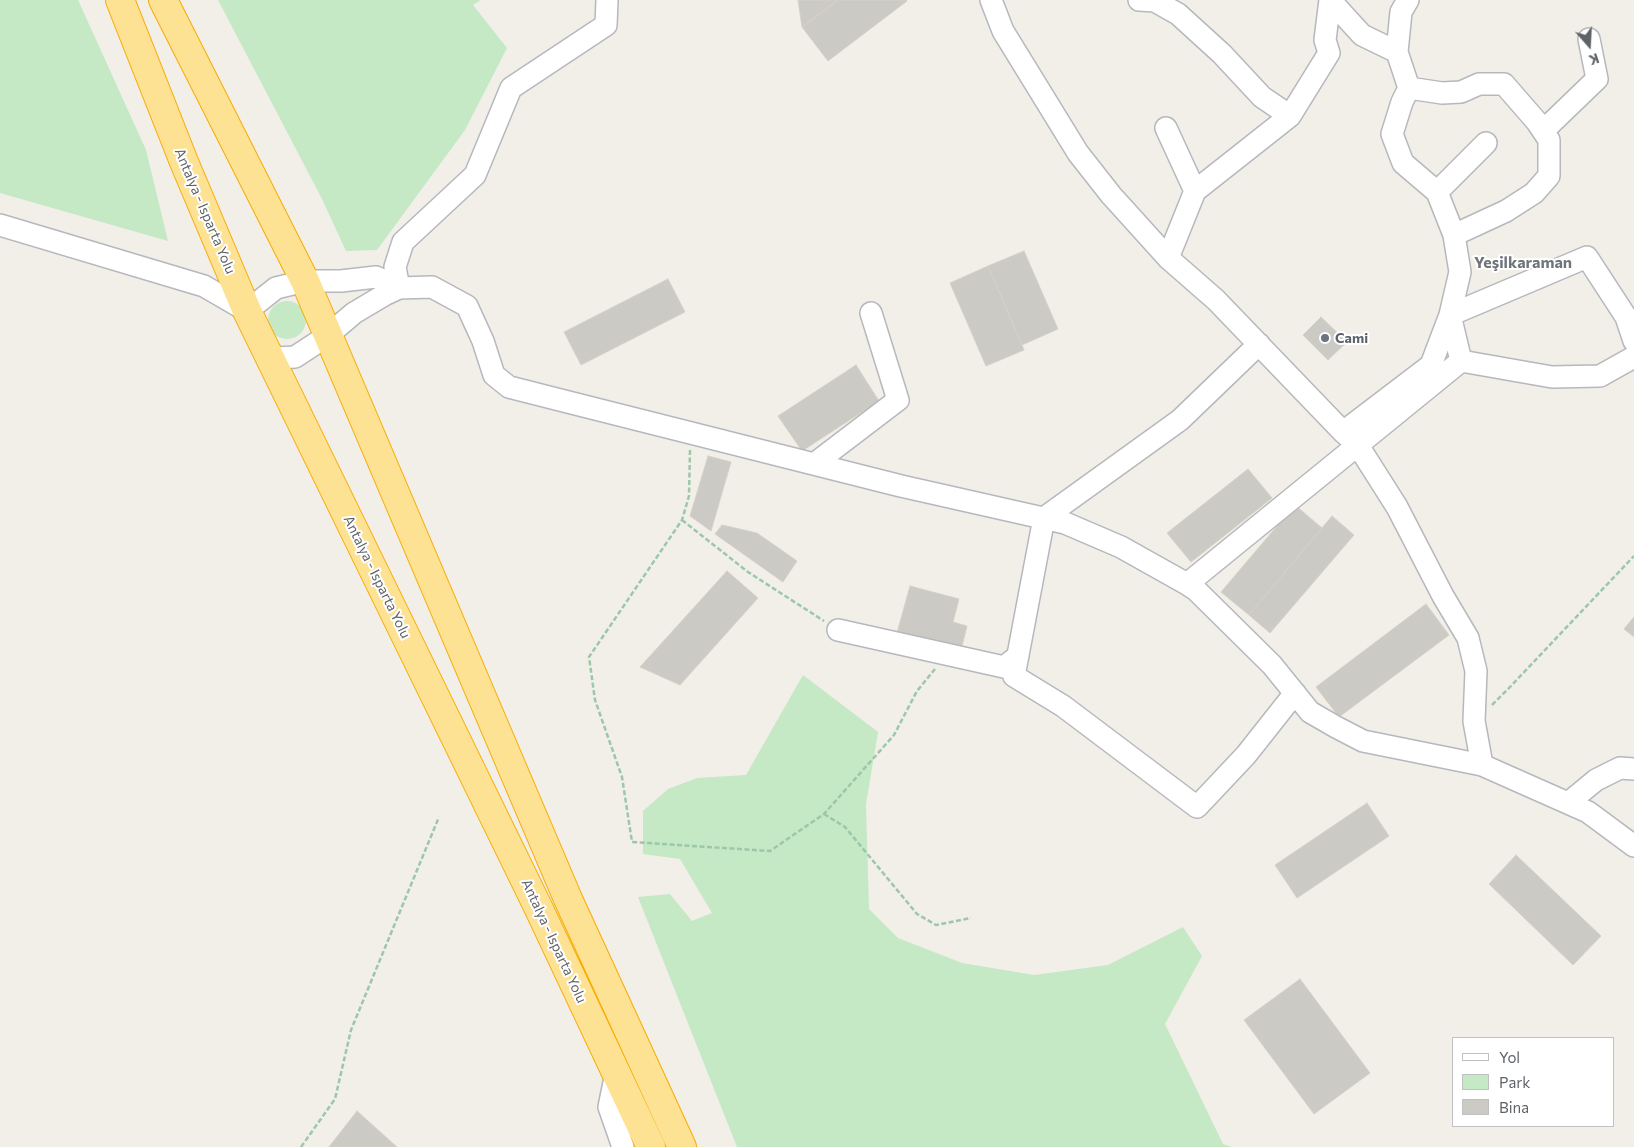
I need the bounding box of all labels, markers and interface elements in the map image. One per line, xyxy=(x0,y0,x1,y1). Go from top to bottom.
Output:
north arrow xyxy=(1564,20,1614,70)
text: K xyxy=(1587,50,1601,69)
street label: Antalya - Isparta Yolu xyxy=(171,146,239,276)
district label: Yeşilkaraman xyxy=(1474,253,1572,273)
place label: Cami xyxy=(1335,330,1368,346)
marker: Cami xyxy=(1319,332,1331,344)
street label: Antalya - Isparta Yolu xyxy=(340,513,414,641)
street label: Antalya - Isparta Yolu xyxy=(518,876,590,1006)
legend xyxy=(1452,1037,1614,1127)
text: Yol xyxy=(1499,1048,1520,1066)
text: Park xyxy=(1499,1073,1530,1091)
text: Bina xyxy=(1499,1098,1529,1116)

